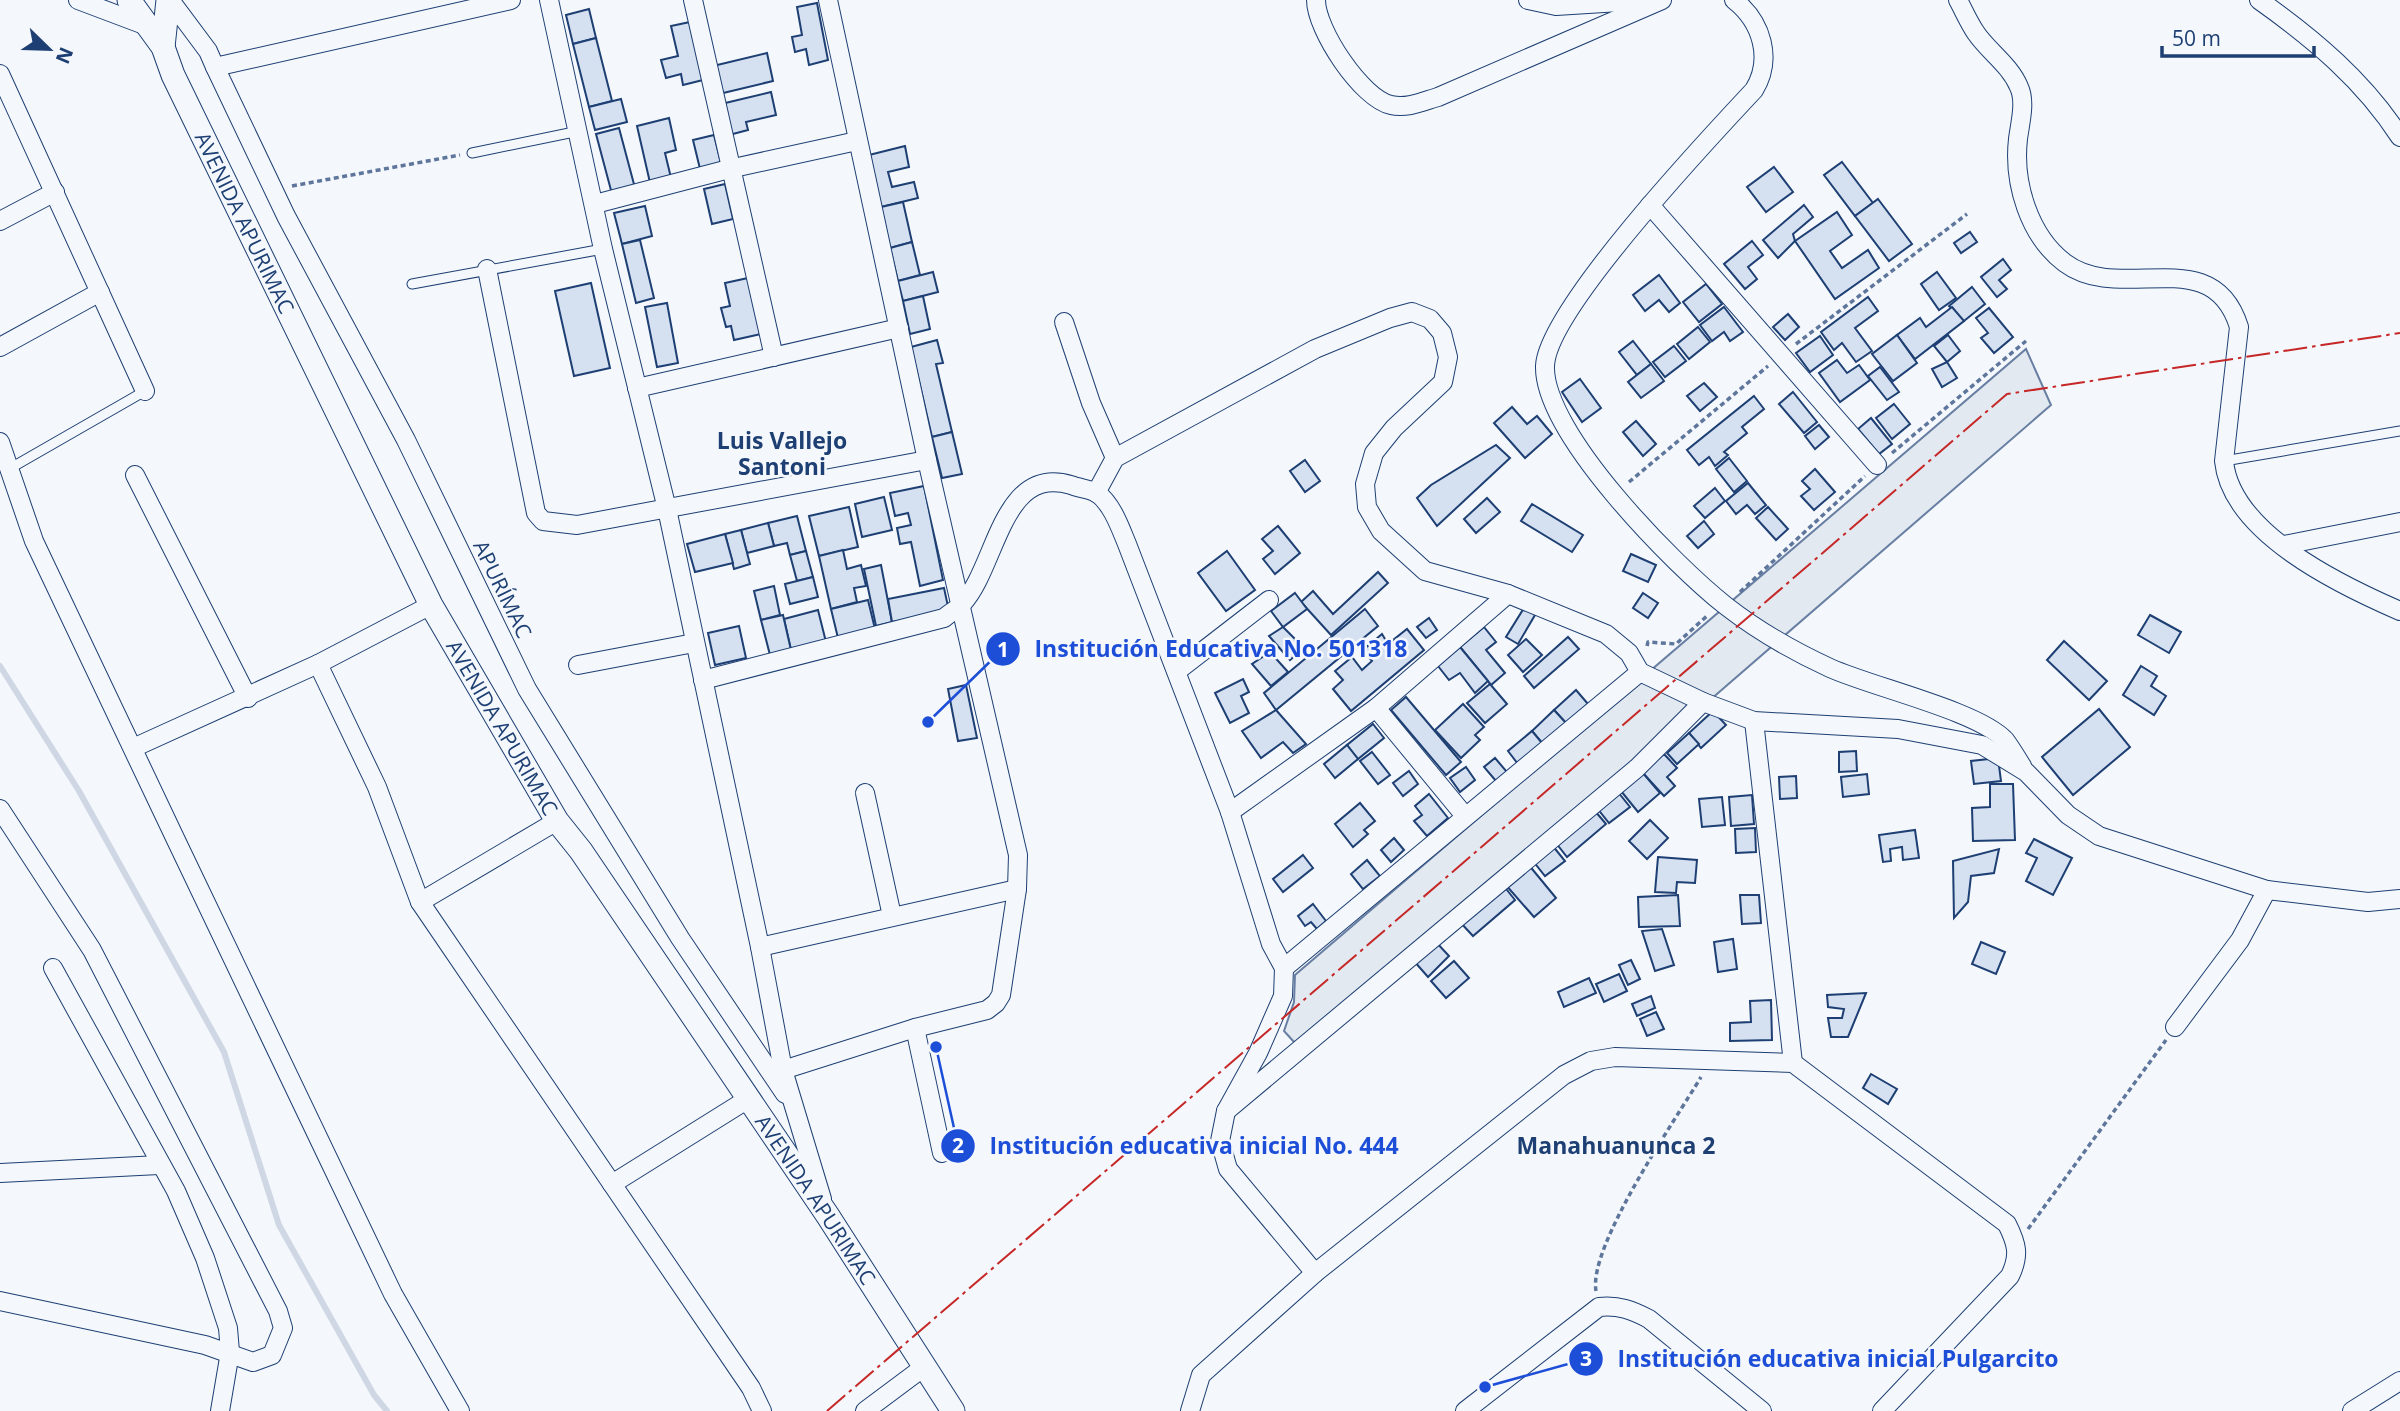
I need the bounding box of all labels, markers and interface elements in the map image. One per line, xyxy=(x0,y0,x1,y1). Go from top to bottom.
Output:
north arrow xyxy=(14,14,84,84)
scale bar xyxy=(2162,14,2314,58)
text: 50 m xyxy=(2172,24,2221,52)
text: N xyxy=(50,43,80,68)
street label: AVENIDA APURIMAC xyxy=(189,127,301,318)
district label: Luis Vallejo Santoni xyxy=(717,424,847,482)
street label: APURÍMAC xyxy=(467,535,539,643)
callout: Institución Educativa No. 501318 xyxy=(985,627,1421,671)
text: Institución Educativa No. 501318 xyxy=(1034,632,1408,664)
street label: AVENIDA APURIMAC xyxy=(440,635,565,820)
text: 1 xyxy=(997,635,1009,663)
street label: AVENIDA APURIMAC xyxy=(749,1109,882,1290)
callout: Institución educativa inicial No. 444 xyxy=(940,1124,1412,1168)
text: Institución educativa inicial No. 444 xyxy=(989,1129,1399,1161)
district label: Manahuanunca 2 xyxy=(1517,1129,1715,1161)
text: 2 xyxy=(952,1131,964,1159)
callout: Institución educativa inicial Pulgarcito xyxy=(1569,1337,2073,1381)
text: Institución educativa inicial Pulgarcito xyxy=(1617,1342,2059,1374)
text: 3 xyxy=(1580,1344,1592,1372)

